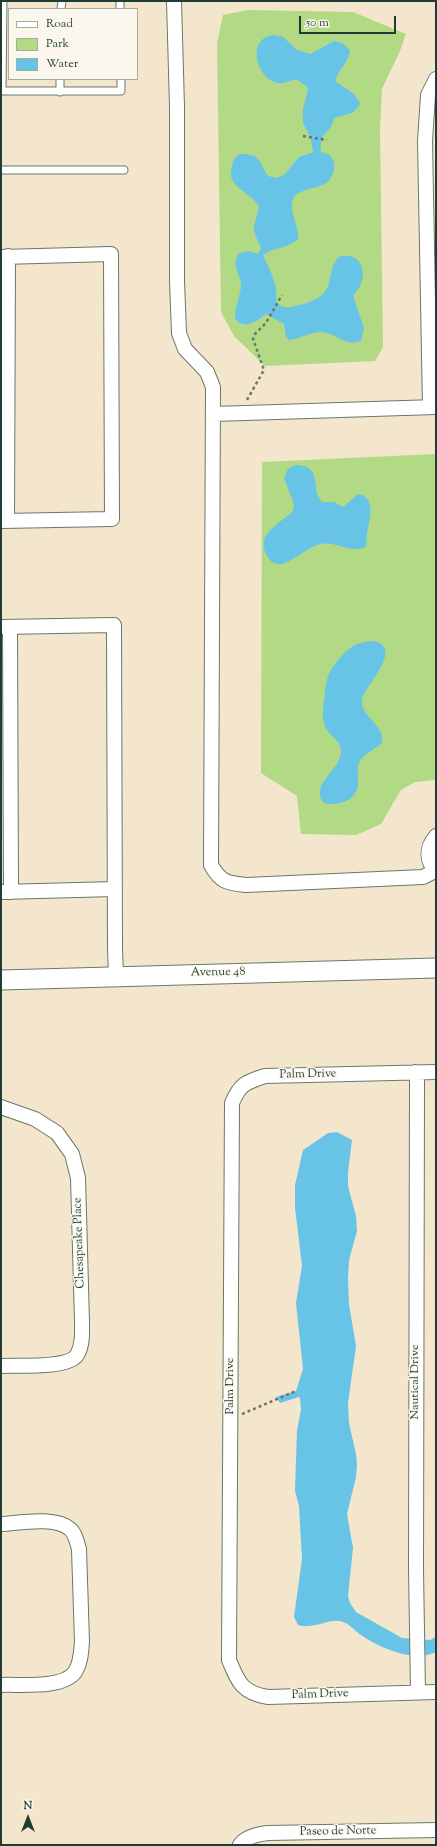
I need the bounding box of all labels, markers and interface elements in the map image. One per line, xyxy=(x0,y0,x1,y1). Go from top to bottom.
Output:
legend xyxy=(8,8,138,80)
scale bar xyxy=(301,8,398,34)
text: 50 m xyxy=(306,14,329,32)
text: Road xyxy=(46,15,73,33)
text: Park xyxy=(46,35,69,53)
text: Water xyxy=(46,55,78,73)
street label: Avenue 48 xyxy=(191,965,245,981)
street label: Palm Drive xyxy=(279,1067,337,1083)
street label: Chesapeake Place xyxy=(71,1197,89,1289)
street label: Nautical Drive xyxy=(409,1345,423,1419)
street label: Palm Drive xyxy=(224,1358,238,1414)
street label: Palm Drive xyxy=(291,1687,349,1703)
north arrow xyxy=(8,1798,48,1838)
text: N xyxy=(24,1798,32,1814)
street label: Paseo de Norte xyxy=(300,1824,376,1840)

